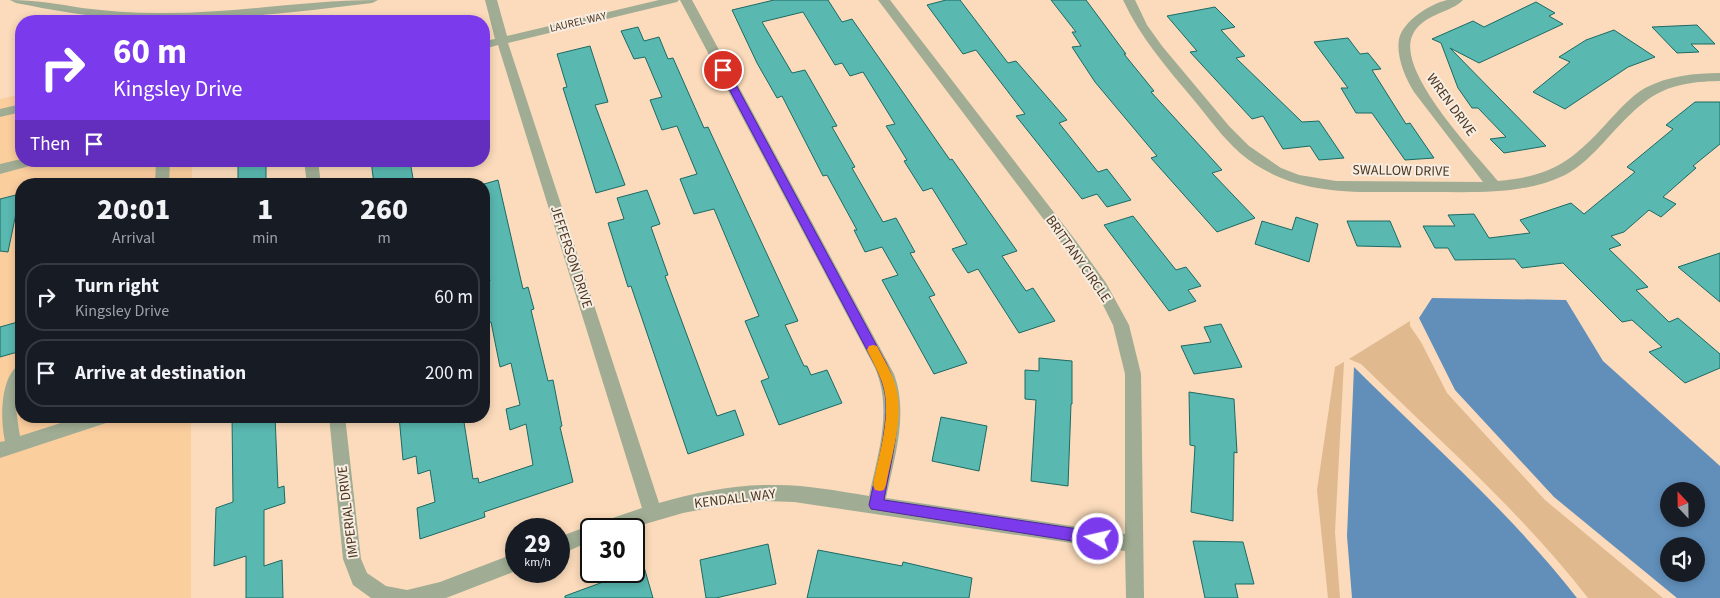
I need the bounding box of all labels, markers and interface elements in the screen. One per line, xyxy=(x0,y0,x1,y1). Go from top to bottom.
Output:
street label: LAUREL WAY xyxy=(548,8,608,36)
text: 60 m xyxy=(113,27,187,77)
icon: right xyxy=(30,35,95,100)
pin xyxy=(702,49,744,91)
icon: arrive xyxy=(709,56,737,84)
street label: WREN DRIVE xyxy=(1421,70,1481,140)
text: Kingsley Drive xyxy=(113,73,242,105)
icon: arrive xyxy=(80,130,108,158)
text: Then xyxy=(30,131,70,158)
street label: SWALLOW DRIVE xyxy=(1352,160,1450,182)
text: 20:01 xyxy=(97,188,170,231)
text: 1 xyxy=(257,188,273,231)
text: 260 xyxy=(360,188,408,231)
street label: JEFFERSON DRIVE xyxy=(545,203,597,311)
street label: BRITTANY CIRCLE xyxy=(1040,211,1116,307)
text: Arrival xyxy=(112,227,155,249)
text: min xyxy=(252,227,278,249)
text: m xyxy=(377,227,391,249)
text: Turn right xyxy=(75,273,159,300)
icon: right xyxy=(32,283,60,311)
text: 60 m xyxy=(435,284,473,311)
text: Kingsley Drive xyxy=(75,300,169,322)
icon: arrive xyxy=(32,359,60,387)
text: Arrive at destination xyxy=(75,360,246,387)
text: 200 m xyxy=(425,360,473,387)
street label: IMPERIAL DRIVE xyxy=(332,465,364,559)
north arrow xyxy=(1660,482,1705,528)
map controls xyxy=(1660,482,1705,582)
street label: KENDALL WAY xyxy=(693,484,777,514)
position arrow xyxy=(1071,512,1123,564)
speed limit sign: 30 xyxy=(580,518,645,583)
text: 29 xyxy=(524,526,551,562)
button: sound xyxy=(1660,537,1705,582)
text: km/h xyxy=(524,554,551,571)

